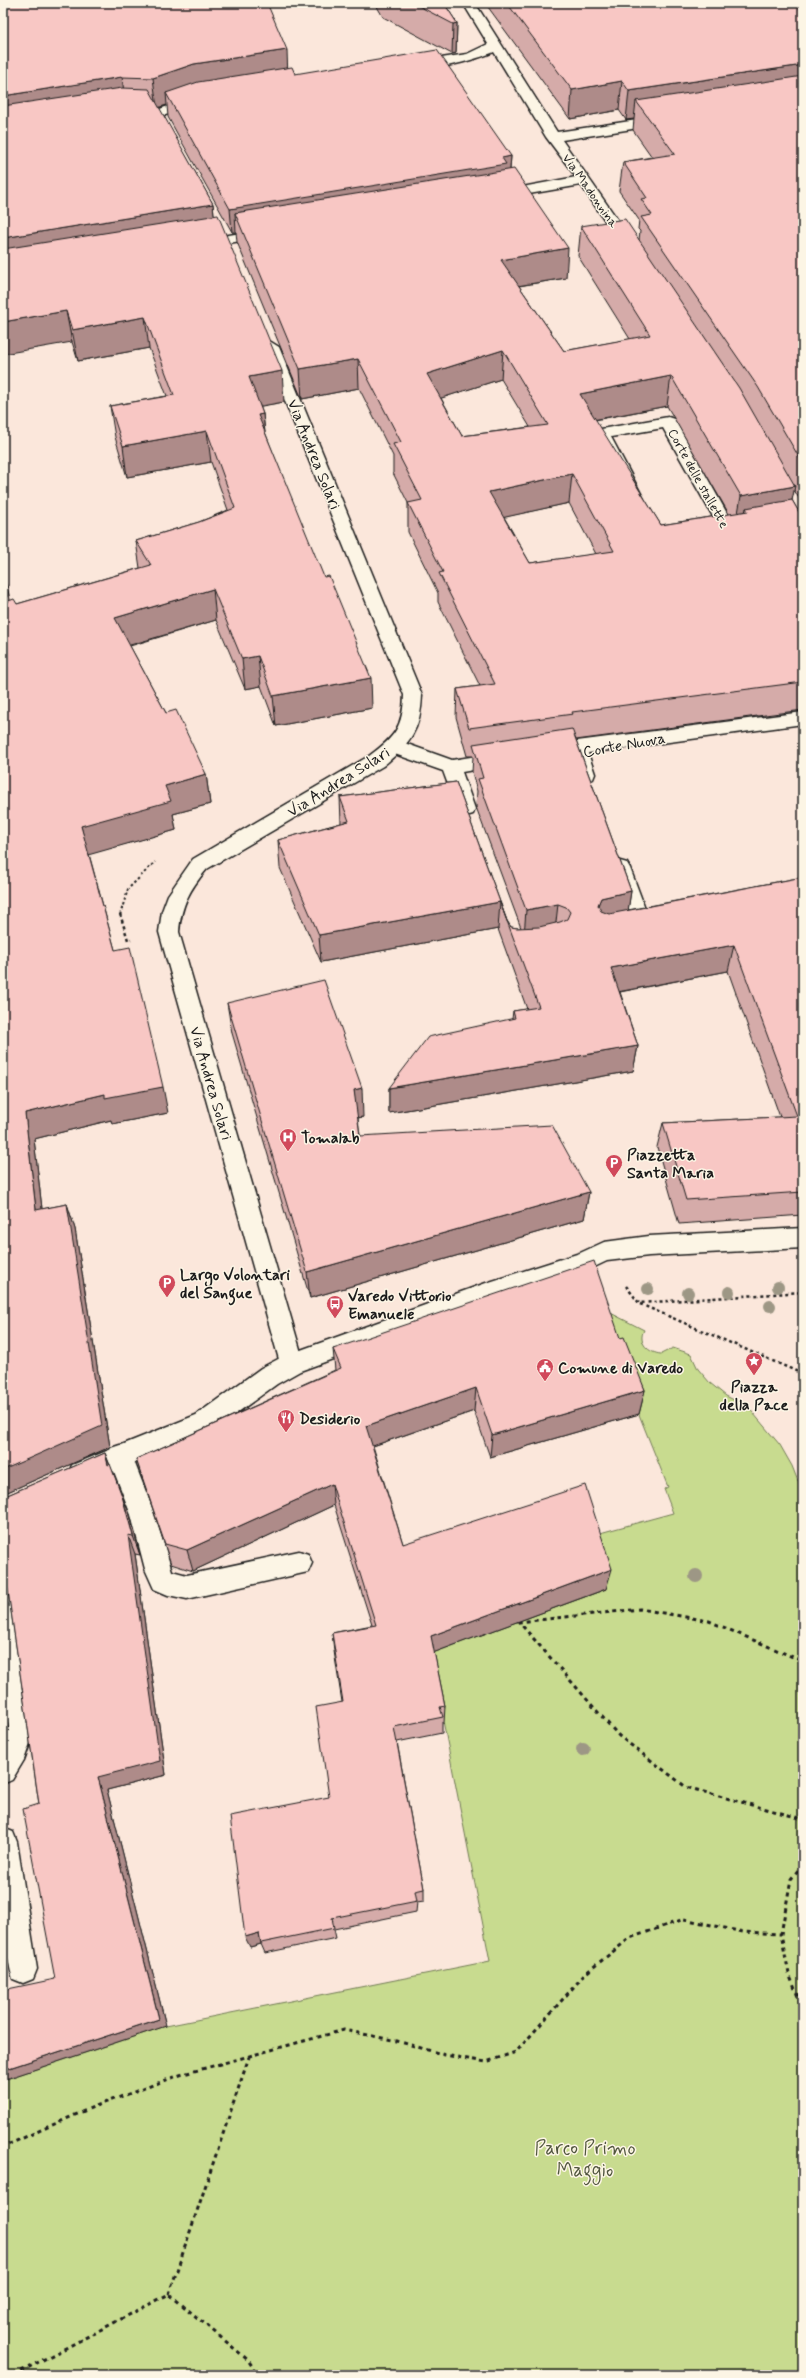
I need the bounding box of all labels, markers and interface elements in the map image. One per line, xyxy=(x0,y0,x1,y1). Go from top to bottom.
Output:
street label: Via Madonnina xyxy=(558,150,622,231)
street label: Via Andrea Solari xyxy=(282,396,345,513)
street label: Corte delle stallette xyxy=(663,426,732,531)
street label: Corte Nuova xyxy=(581,728,667,763)
street label: Via Andrea Solari xyxy=(283,742,394,822)
street label: Via Andrea Solari xyxy=(184,1024,237,1143)
hospital icon: Tomalab xyxy=(278,1127,298,1152)
place label: Tomalab xyxy=(301,1128,359,1149)
place label: Piazzetta Santa Maria xyxy=(627,1145,714,1184)
parking icon: Piazzetta Santa Maria xyxy=(604,1153,624,1178)
place label: Largo Volontari del Sangue xyxy=(180,1265,290,1306)
parking icon: Largo Volontari del Sangue xyxy=(157,1273,177,1298)
place label: Varedo Vittorio Emanuele xyxy=(348,1286,451,1325)
bus stop icon: Varedo Vittorio Emanuele xyxy=(325,1294,345,1319)
place icon: Piazza della Pace xyxy=(744,1351,764,1376)
public building icon: Comune di Varedo xyxy=(535,1357,555,1382)
place label: Comune di Varedo xyxy=(558,1358,683,1379)
place label: Piazza della Pace xyxy=(720,1377,789,1416)
restaurant icon: Desiderio xyxy=(276,1408,296,1433)
place label: Desiderio xyxy=(299,1409,361,1430)
park label: Parco Primo Maggio xyxy=(534,2136,636,2186)

